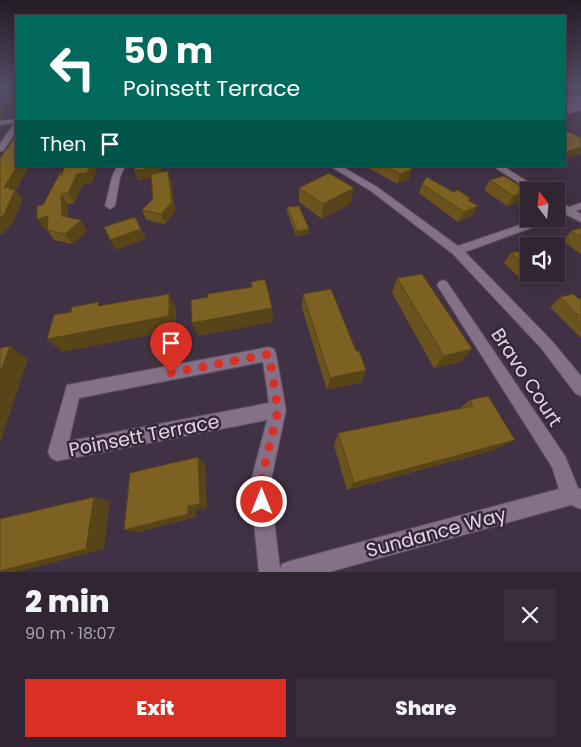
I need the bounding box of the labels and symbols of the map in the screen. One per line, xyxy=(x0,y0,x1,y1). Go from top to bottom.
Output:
north arrow xyxy=(520,182,565,228)
pin xyxy=(150,322,192,373)
street label: Bravo Court xyxy=(485,323,569,432)
street label: Poinsett Terrace xyxy=(66,408,222,463)
position arrow xyxy=(235,475,287,527)
street label: Sundance Way xyxy=(363,501,509,564)

